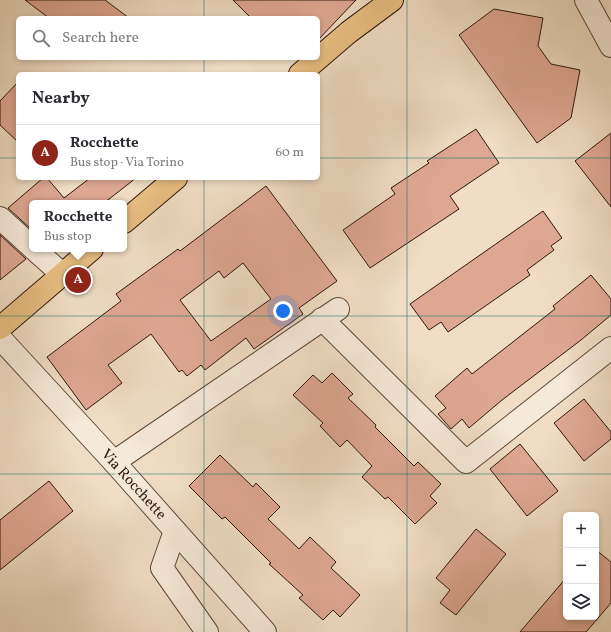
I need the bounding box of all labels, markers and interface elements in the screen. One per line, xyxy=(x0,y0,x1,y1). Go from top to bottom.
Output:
search box xyxy=(16,16,320,60)
icon: search xyxy=(30,27,52,49)
text: Search here xyxy=(62,28,139,49)
text: Nearby xyxy=(32,87,90,110)
text: Rocchette xyxy=(70,133,139,154)
text: A xyxy=(40,144,50,162)
text: 60 m xyxy=(276,144,304,162)
text: Bus stop · Via Torino xyxy=(70,154,184,172)
popup xyxy=(29,200,127,252)
text: Rocchette xyxy=(44,207,112,228)
text: Bus stop xyxy=(44,228,92,246)
pin: A xyxy=(65,265,91,295)
your location xyxy=(273,301,293,321)
street label: Via Rocchette xyxy=(95,445,171,525)
map controls xyxy=(563,512,599,620)
button: + xyxy=(563,512,599,548)
button: − xyxy=(563,548,599,584)
button: layers xyxy=(563,584,599,620)

